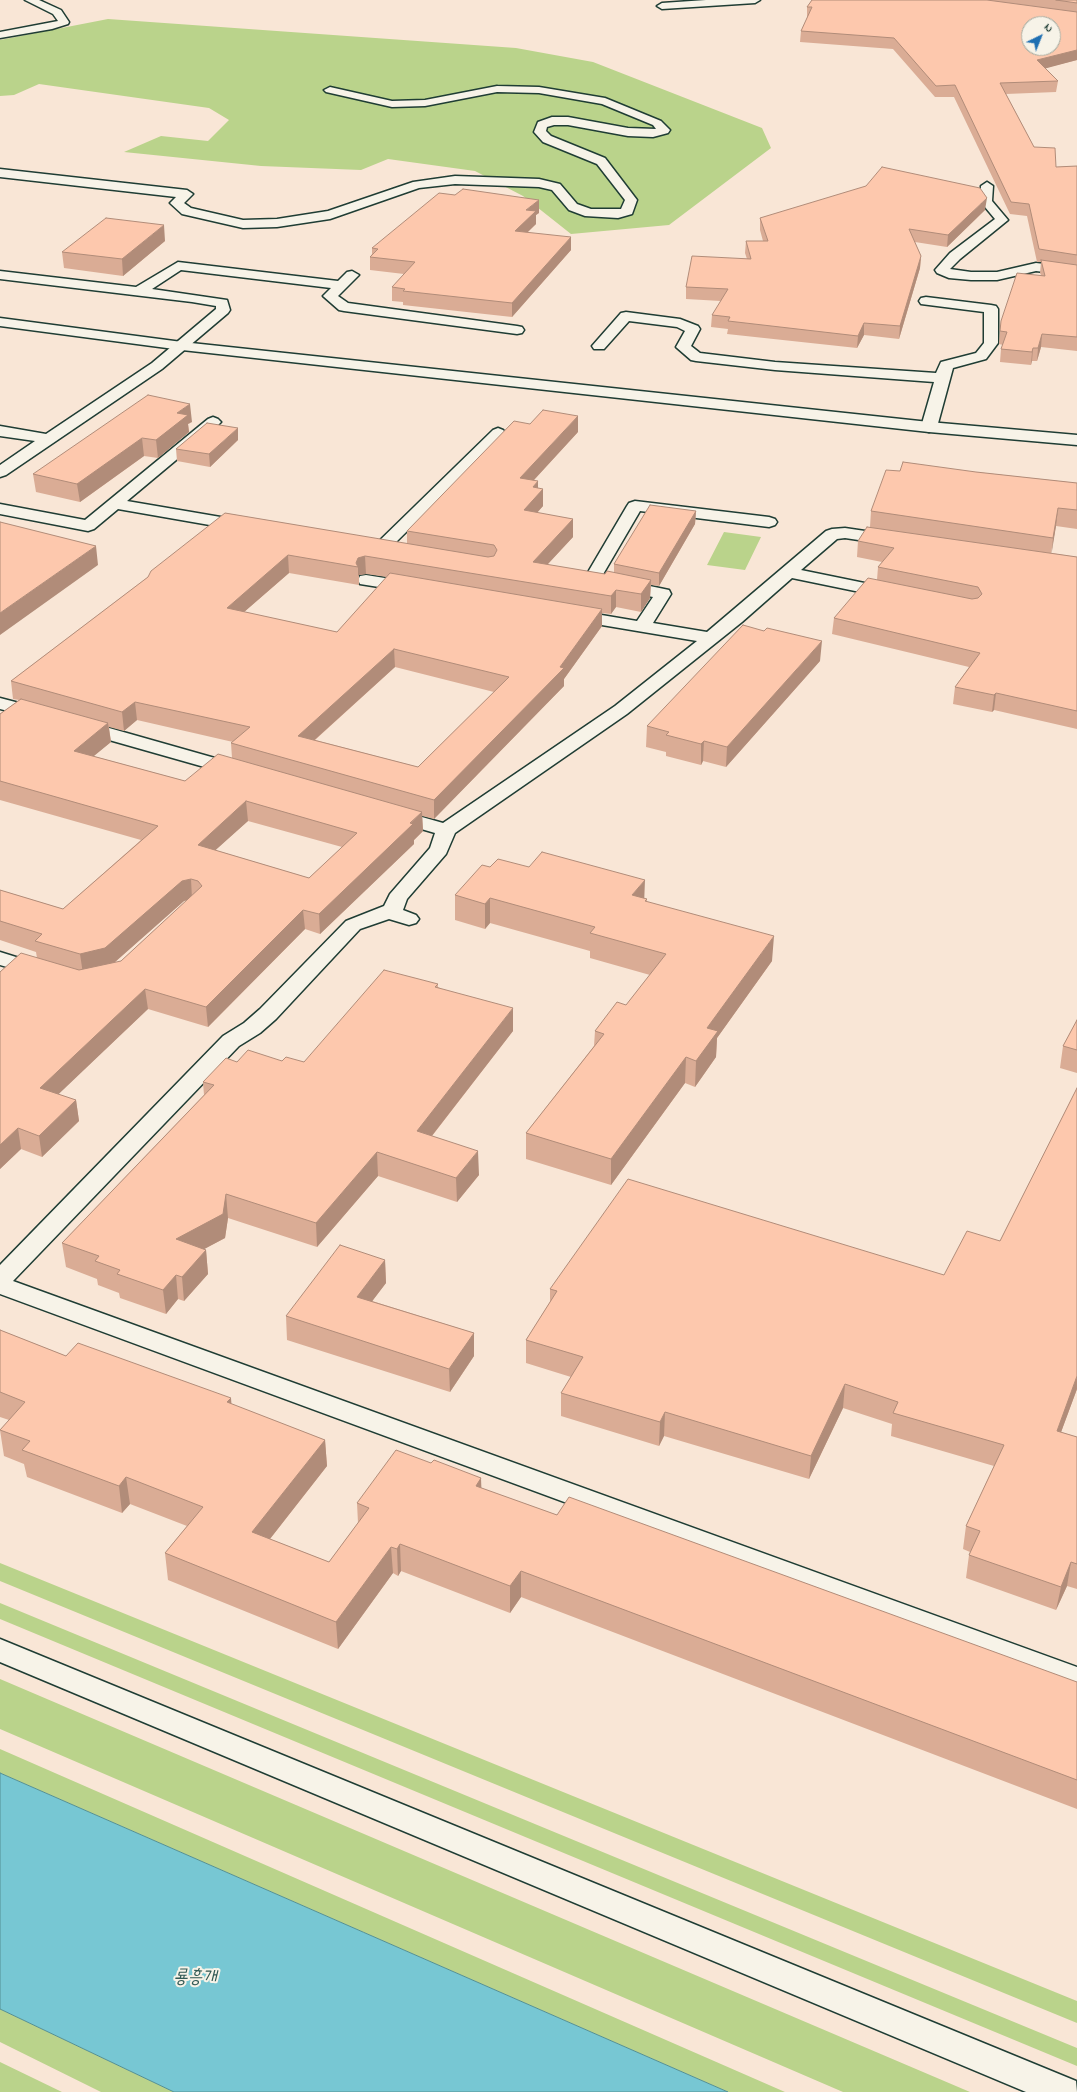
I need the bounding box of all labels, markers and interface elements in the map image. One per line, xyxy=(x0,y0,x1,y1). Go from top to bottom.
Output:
north arrow xyxy=(1021,16,1061,56)
text: N xyxy=(1040,20,1057,36)
water label: 룡흥개 xyxy=(173,1968,217,1990)

